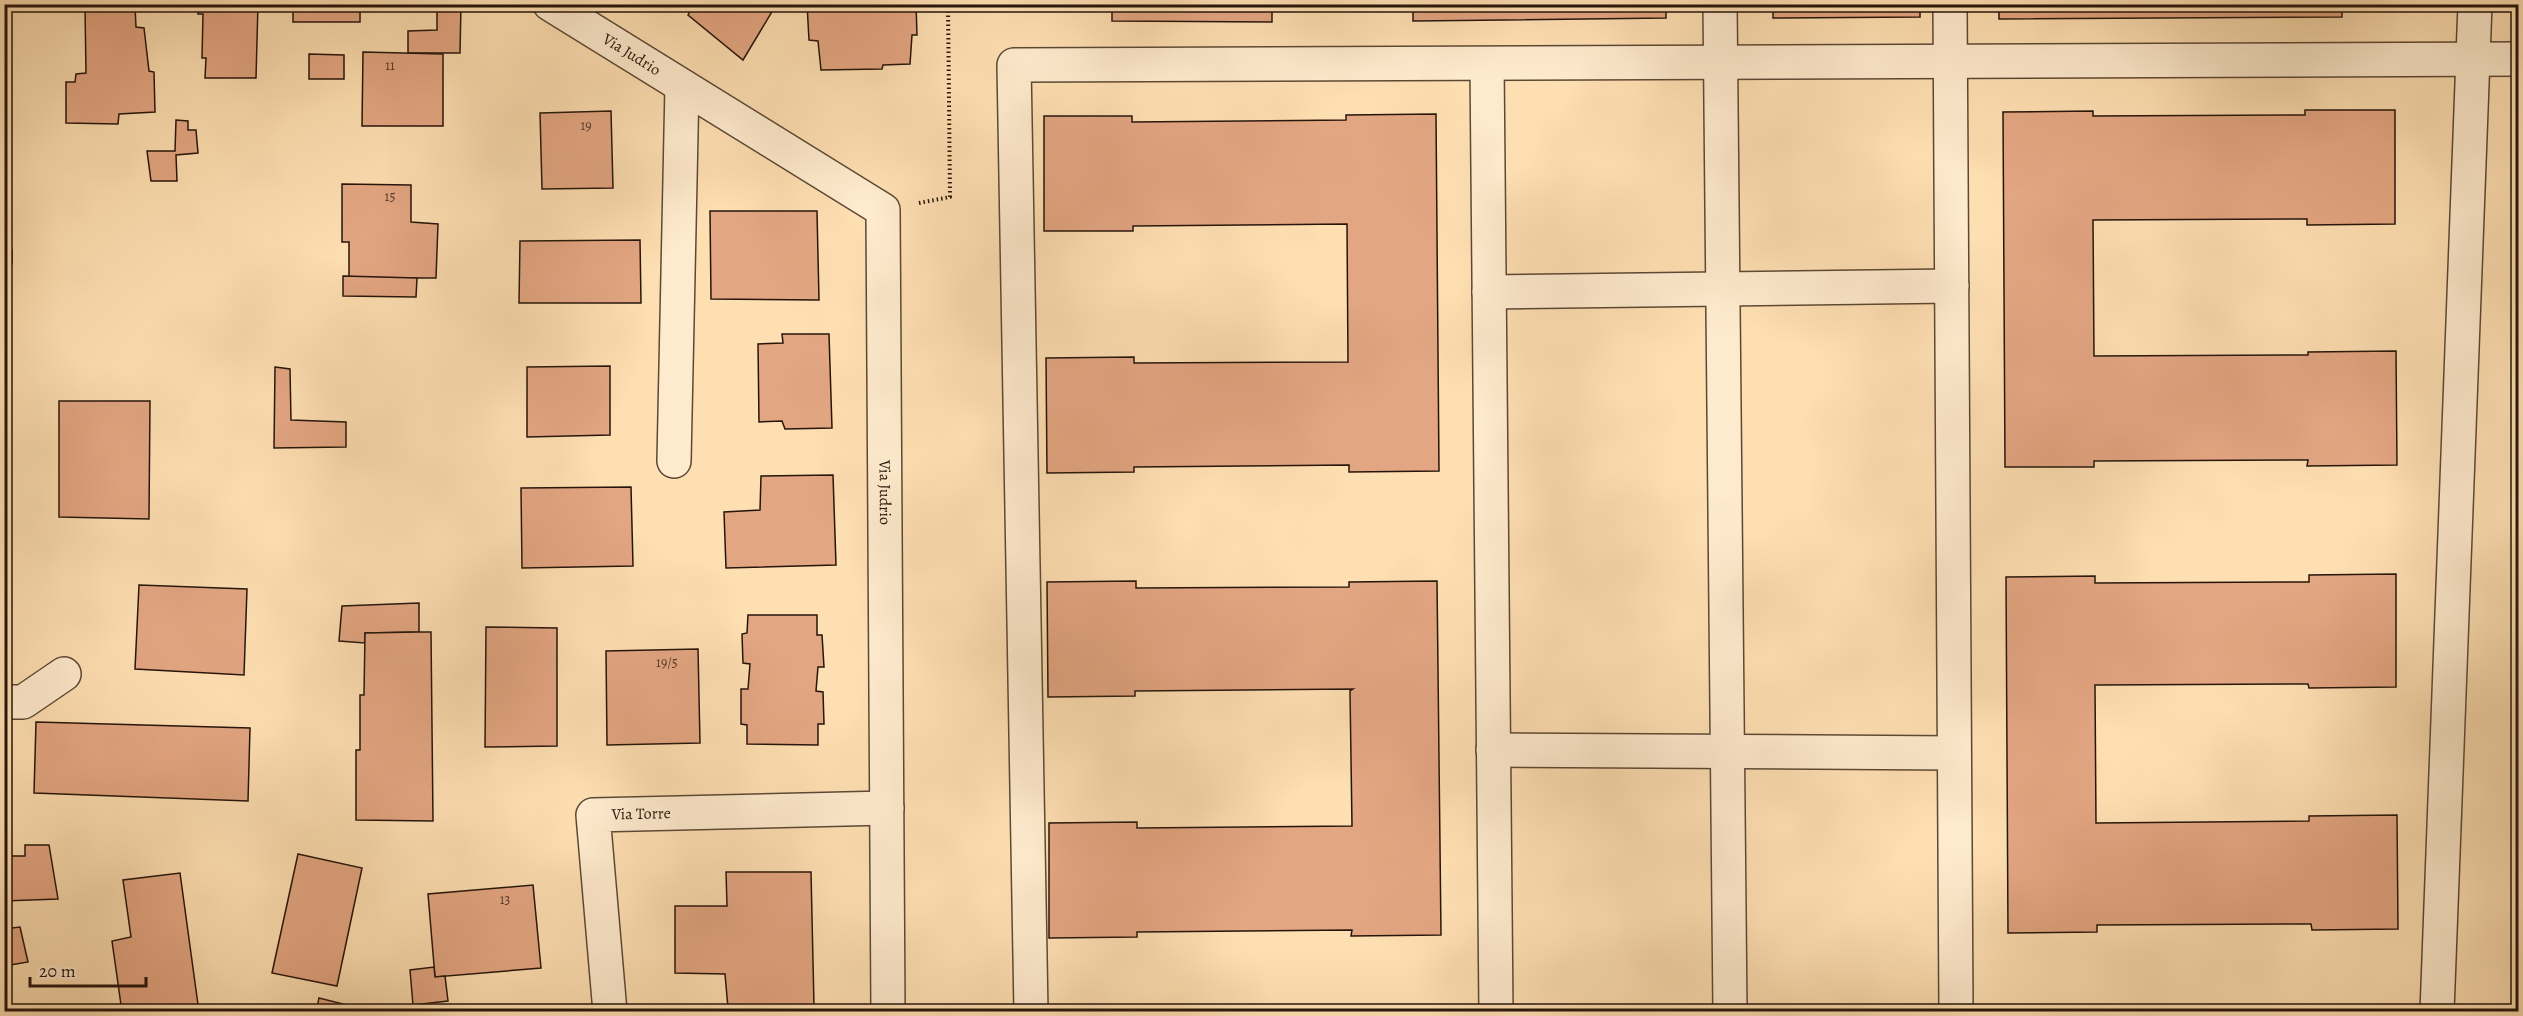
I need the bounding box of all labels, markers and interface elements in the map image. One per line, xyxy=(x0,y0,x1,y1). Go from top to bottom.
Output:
street label: Via Judrio xyxy=(597,28,665,81)
house number: 11 xyxy=(385,56,395,75)
house number: 19 xyxy=(580,116,592,135)
house number: 15 xyxy=(385,187,395,206)
street label: Via Judrio xyxy=(874,459,896,525)
house number: 19/5 xyxy=(656,653,678,672)
street label: Via Torre xyxy=(610,802,671,826)
house number: 13 xyxy=(500,890,510,909)
scale bar xyxy=(30,950,146,988)
text: 20 m xyxy=(39,959,76,983)

